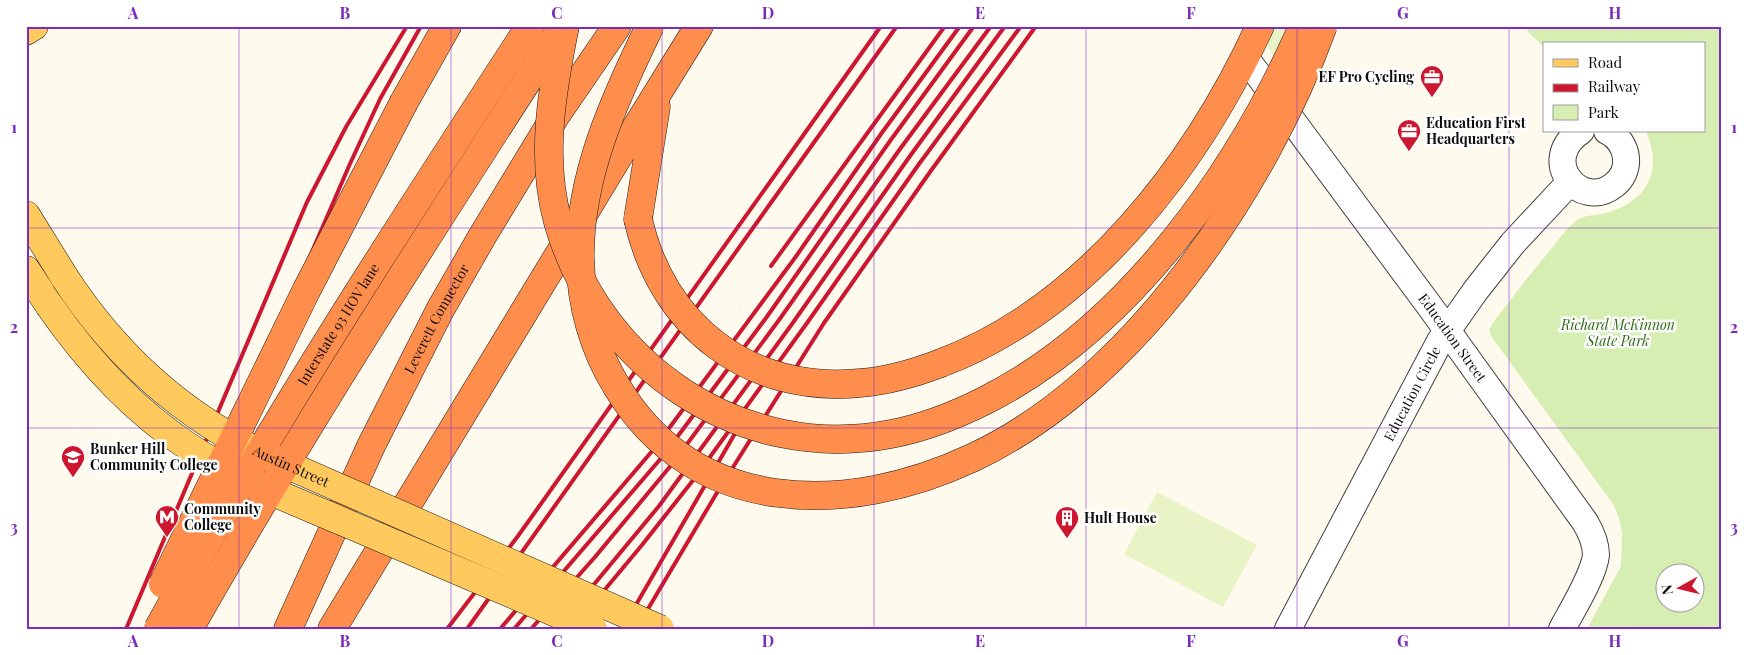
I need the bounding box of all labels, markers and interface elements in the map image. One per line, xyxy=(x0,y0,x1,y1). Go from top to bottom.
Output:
text: A xyxy=(127,2,139,23)
text: B xyxy=(340,2,351,23)
text: C xyxy=(551,2,563,23)
text: D xyxy=(762,2,774,23)
text: E xyxy=(975,2,985,23)
text: F xyxy=(1186,2,1196,23)
text: G xyxy=(1397,2,1409,23)
text: H xyxy=(1609,2,1622,23)
legend xyxy=(1543,42,1706,132)
text: Road xyxy=(1588,52,1622,72)
office icon: EF Pro Cycling xyxy=(1419,64,1445,98)
place label: EF Pro Cycling xyxy=(1319,67,1414,86)
text: Railway xyxy=(1588,76,1641,96)
text: Park xyxy=(1588,102,1620,122)
place label: Education First Headquarters xyxy=(1426,113,1526,148)
text: 1 xyxy=(11,116,17,137)
text: 1 xyxy=(1731,116,1737,137)
office icon: Education First Headquarters xyxy=(1396,118,1422,152)
street label: Interstate 93 HOV lane xyxy=(293,259,383,389)
street label: Leverett Connector xyxy=(399,260,474,377)
street label: Education Street xyxy=(1414,289,1492,386)
park label: Richard McKinnon State Park xyxy=(1560,315,1675,350)
text: 2 xyxy=(10,316,18,337)
text: 2 xyxy=(1730,316,1738,337)
street label: Education Circle xyxy=(1379,343,1445,444)
place label: Bunker Hill Community College xyxy=(90,439,218,474)
street label: Austin Street xyxy=(249,440,333,492)
school or university icon: Bunker Hill Community College xyxy=(60,444,86,478)
place label: Community College xyxy=(184,499,262,534)
metro station icon: Community College xyxy=(154,504,180,538)
building icon: Hult House xyxy=(1054,505,1080,539)
place label: Hult House xyxy=(1084,508,1157,527)
text: 3 xyxy=(10,516,18,537)
text: 3 xyxy=(1730,516,1738,537)
north arrow xyxy=(1656,562,1706,612)
text: N xyxy=(1657,584,1677,596)
text: A xyxy=(127,630,139,651)
text: B xyxy=(340,630,351,651)
text: C xyxy=(551,630,563,651)
text: D xyxy=(762,630,774,651)
text: E xyxy=(975,630,985,651)
text: F xyxy=(1186,630,1196,651)
text: G xyxy=(1397,630,1409,651)
text: H xyxy=(1609,630,1622,651)

